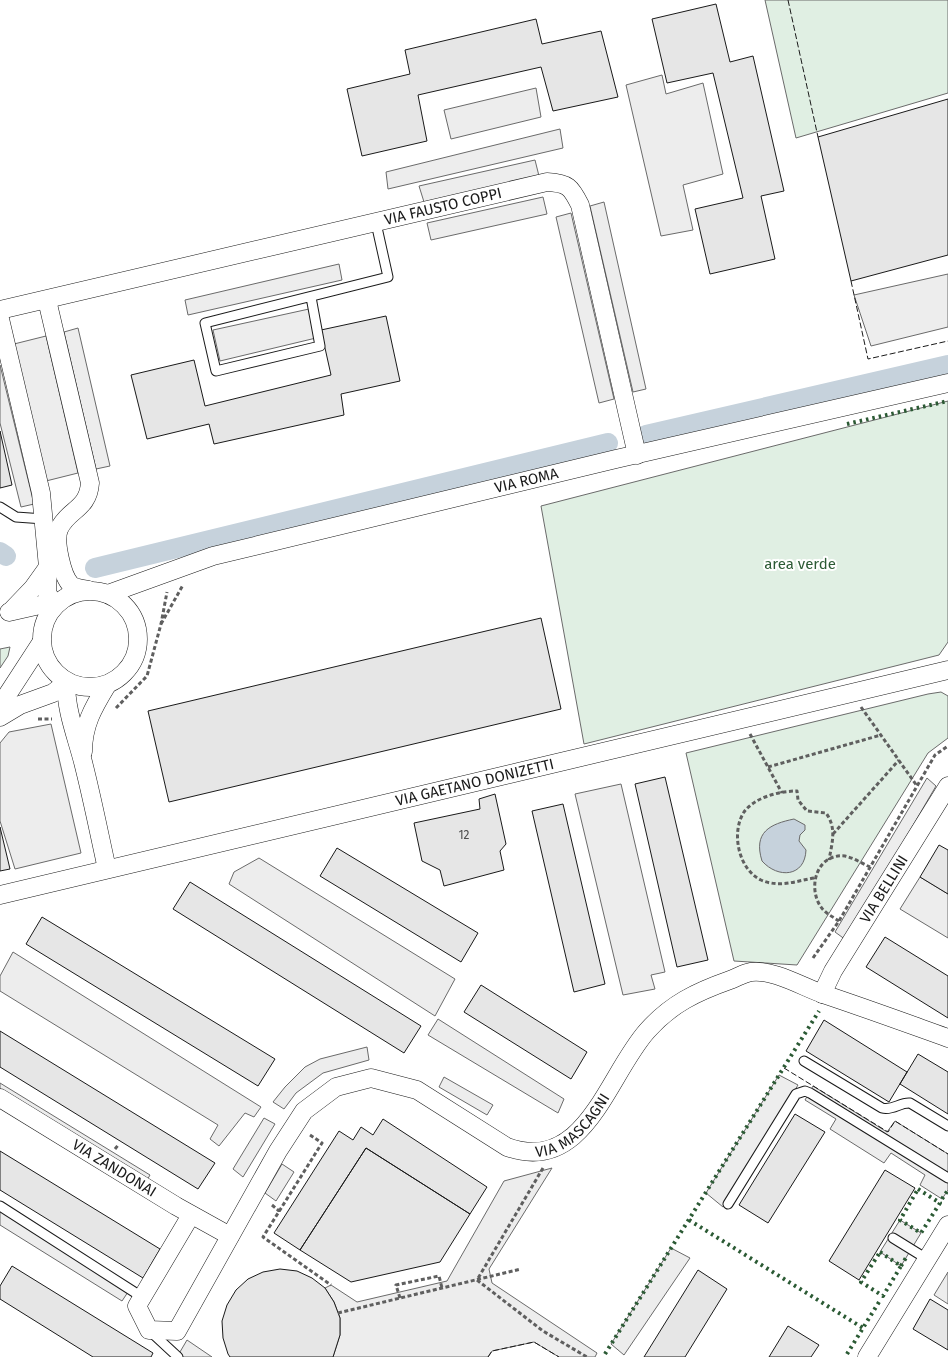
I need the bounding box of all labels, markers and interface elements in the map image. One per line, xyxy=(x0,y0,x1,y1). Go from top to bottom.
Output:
street label: VIA FAUSTO COPPI xyxy=(382,184,504,229)
street label: VIA ROMA xyxy=(493,464,560,497)
park label: area verde xyxy=(764,555,836,573)
street label: VIA GAETANO DONIZETTI xyxy=(394,755,556,810)
house number: 12 xyxy=(458,828,470,842)
street label: VIA BELLINI xyxy=(856,852,912,926)
street label: VIA MASCAGNI xyxy=(534,1090,613,1161)
street label: VIA ZANDONAI xyxy=(69,1135,160,1201)

